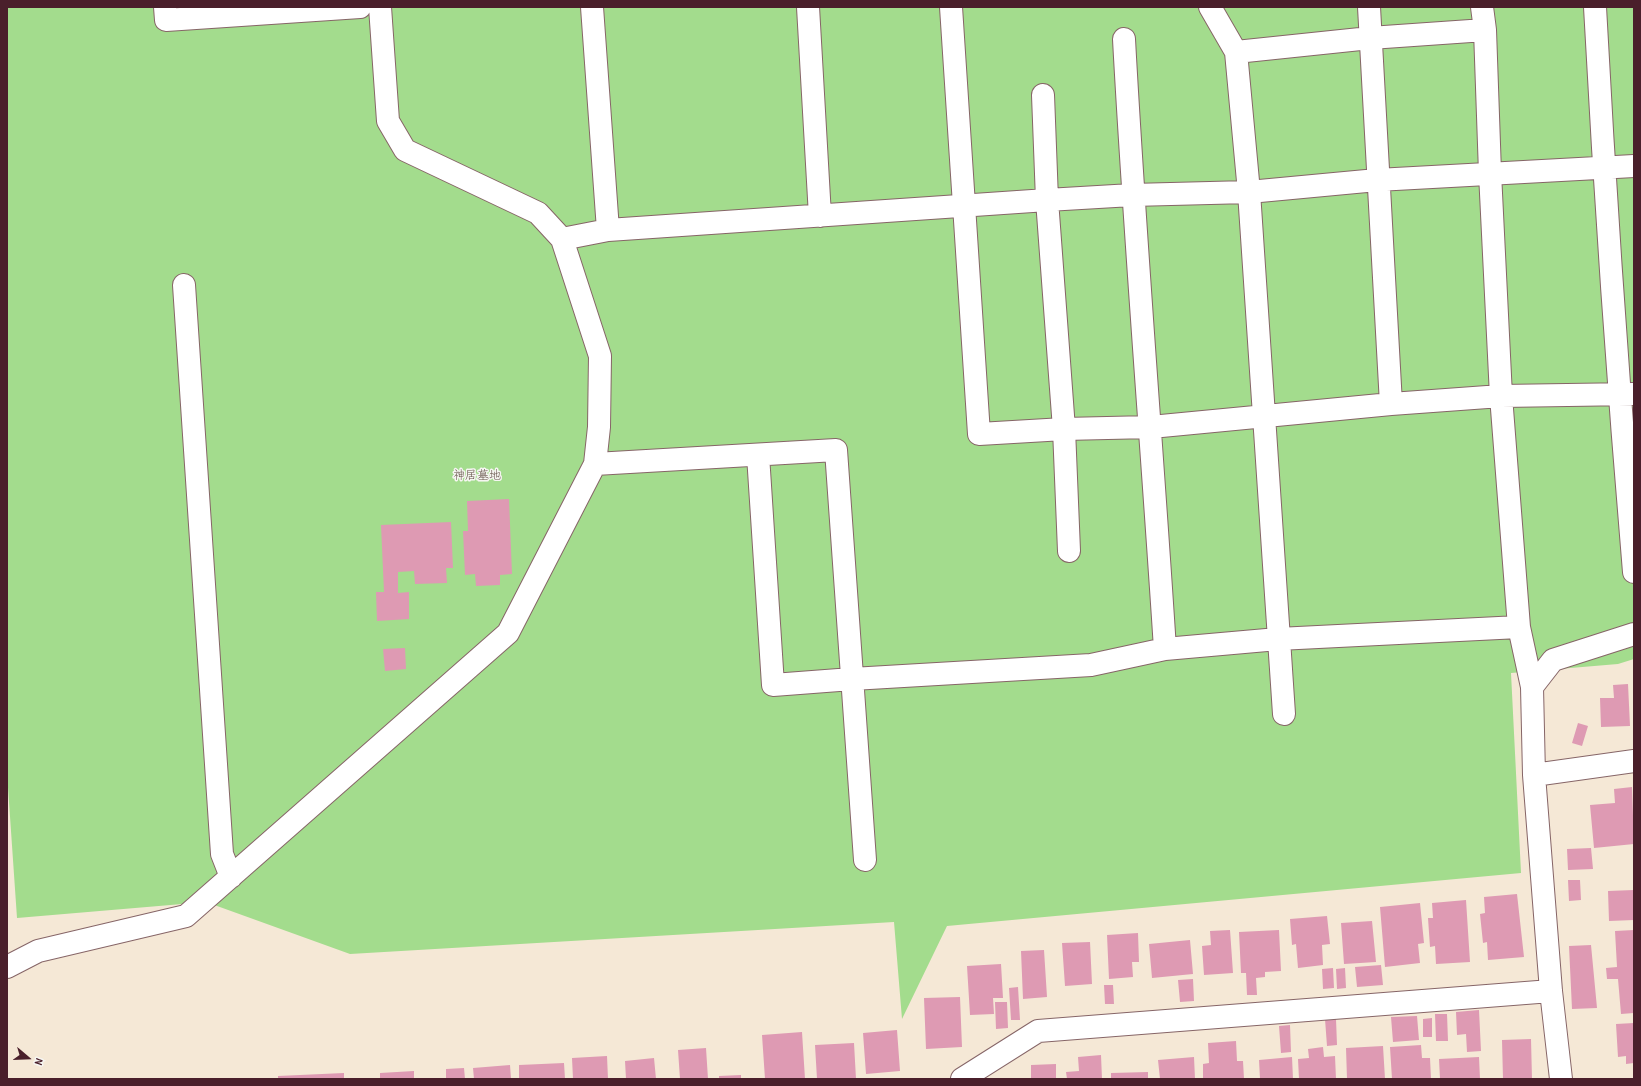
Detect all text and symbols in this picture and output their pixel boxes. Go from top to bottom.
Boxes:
park label: 神居墓地 [453,469,501,483]
north arrow [8,1038,48,1078]
text: N [32,1057,47,1067]

